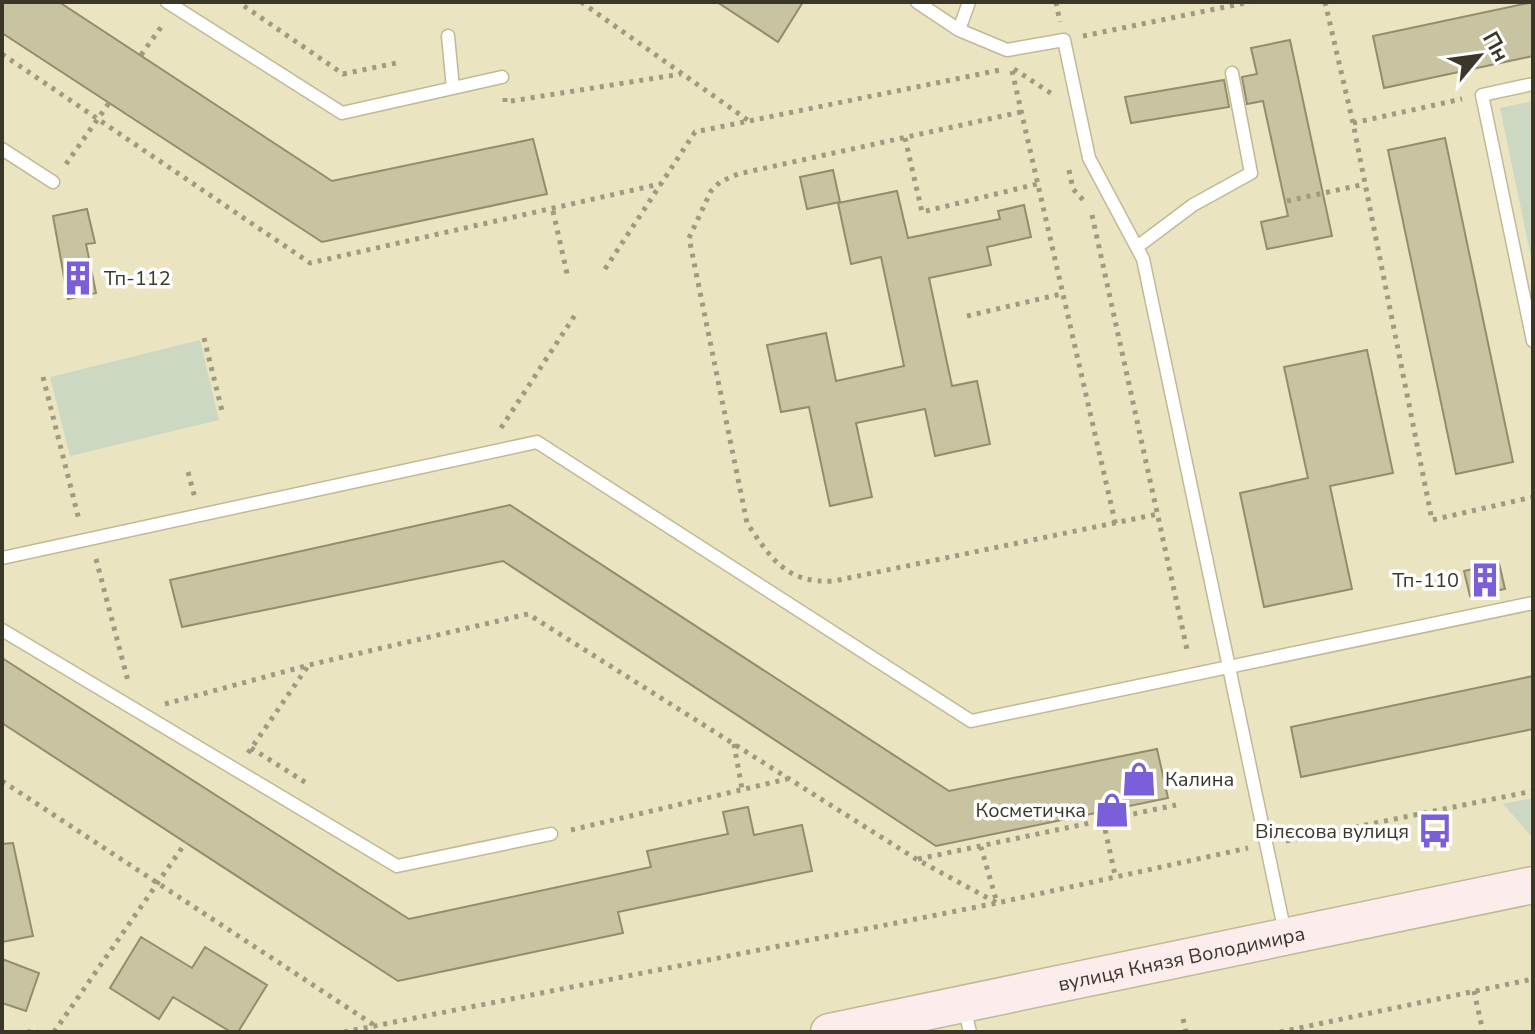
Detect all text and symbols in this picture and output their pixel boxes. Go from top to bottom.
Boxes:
north arrow [1439,16,1519,96]
text: Пн [1475,26,1516,67]
building icon: Тп-112 [59,259,97,297]
place label: Тп-112 [104,265,171,292]
building icon: Тп-110 [1466,561,1504,599]
place label: Тп-110 [1392,567,1459,594]
shop icon: Калина [1120,760,1158,798]
place label: Калина [1165,766,1234,793]
shop icon: Косметичка [1093,791,1131,829]
place label: Косметичка [976,797,1086,824]
bus stop icon: Вілєсова вулиця [1416,812,1454,850]
place label: Вілєсова вулиця [1255,818,1409,845]
street label: вулиця Князя Володимира [1056,920,1307,998]

